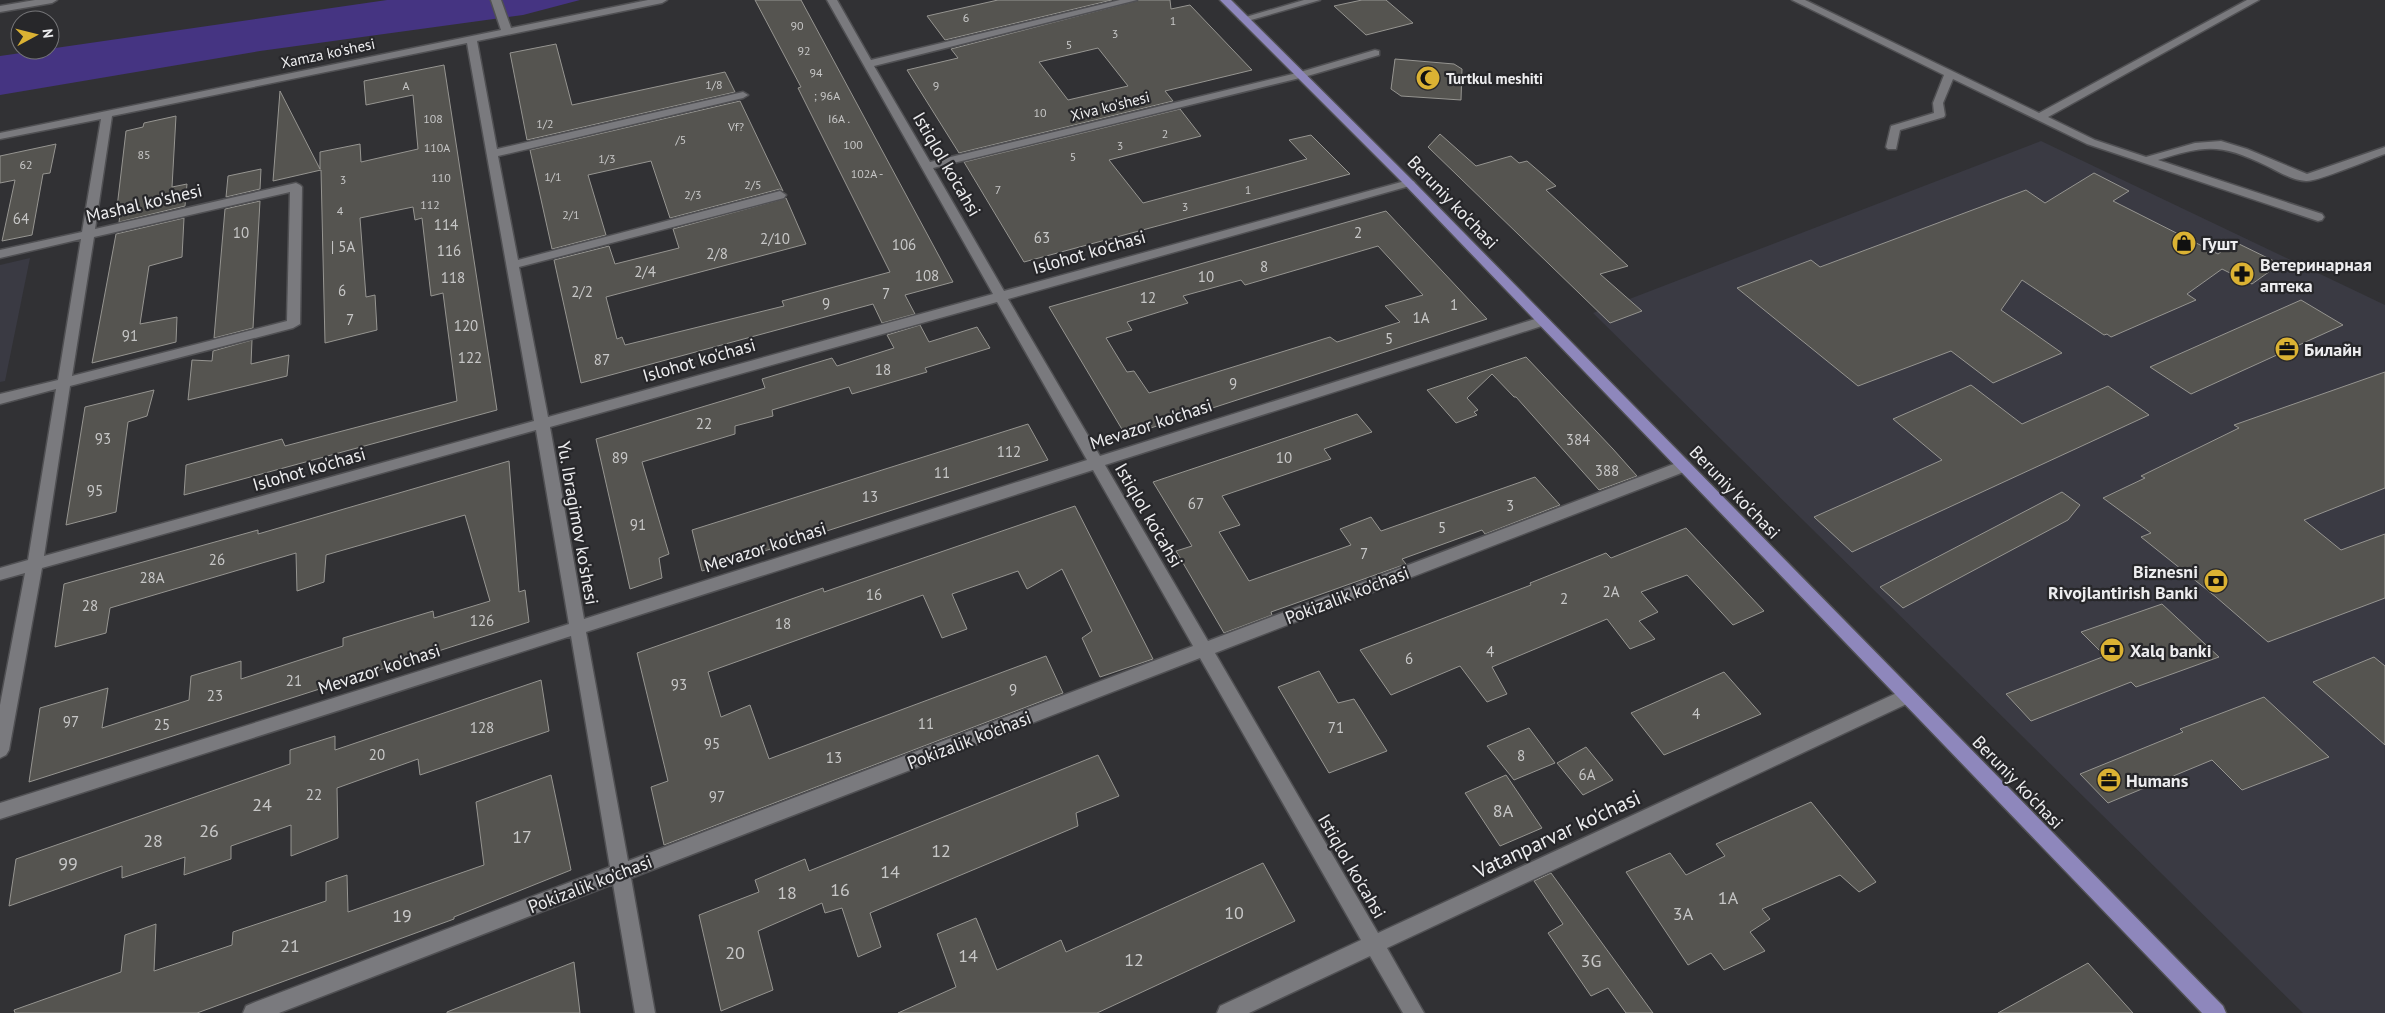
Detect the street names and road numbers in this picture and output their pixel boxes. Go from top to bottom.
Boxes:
street label: Xamza ko'shesi [279,34,377,72]
street label: Xiva ko'shesi [1068,87,1152,125]
street label: Istiqlol ko'cahsi [908,108,986,220]
street label: Beruniy ko'chasi [1403,150,1503,254]
street label: Mashal ko'shesi [84,178,204,228]
street label: Islohot ko'chasi [1030,225,1148,279]
street label: Islohot ko'chasi [640,333,758,387]
street label: Mevazor ko'chasi [1087,393,1215,455]
street label: Yu. Ibragimov ko'shesi [552,439,604,607]
street label: Beruniy ko'chasi [1685,440,1785,544]
street label: Islohot ko'chasi [250,442,368,496]
street label: Istiqlol ko'cahsi [1110,459,1188,571]
street label: Mevazor ko'chasi [701,516,829,578]
street label: Pokizalik ko'chasi [1282,561,1412,629]
street label: Mevazor ko'chasi [315,638,443,700]
street label: Pokizalik ko'chasi [904,706,1034,774]
street label: Beruniy ko'chasi [1968,730,2068,834]
street label: Vatanparvar ko'chasi [1468,784,1645,885]
street label: Istiqlol ko'cahsi [1313,810,1391,922]
street label: Pokizalik ko'chasi [525,850,655,918]

